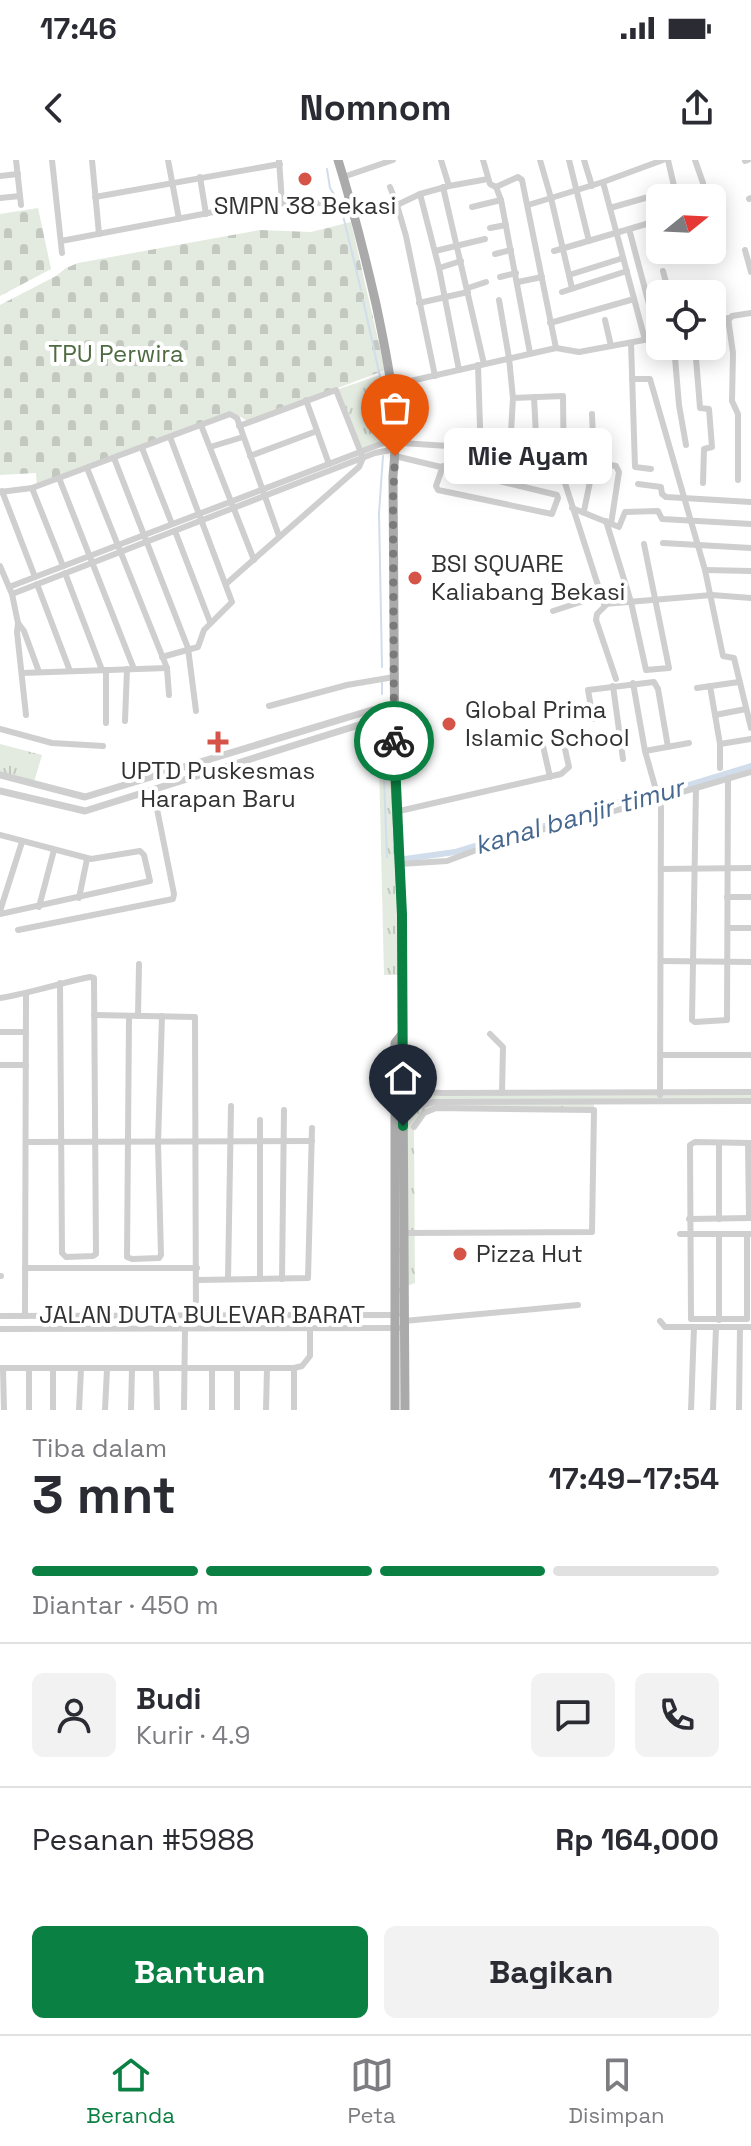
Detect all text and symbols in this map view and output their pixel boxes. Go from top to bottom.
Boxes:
text: 17:46 [40,9,117,48]
text: Nomnom [300,85,451,131]
icon: back [32,86,76,130]
icon: share [675,86,719,130]
marker: SMPN 38 Bekasi [296,170,314,188]
north arrow [646,184,726,264]
map controls [646,184,726,360]
place label: SMPN 38 Bekasi [214,190,396,221]
button: locate [646,280,726,360]
park label: TPU Perwira [48,338,184,369]
pin [361,374,429,456]
icon: bag [373,386,417,430]
callout: Mie Ayam [443,428,611,484]
text: Mie Ayam [468,439,588,473]
place label: BSI SQUARE Kaliabang Bekasi [431,548,626,607]
marker: BSI SQUARE Kaliabang Bekasi [406,569,424,587]
place label: Global Prima Islamic School [465,694,630,753]
courier [354,701,434,781]
marker: Global Prima Islamic School [440,715,458,733]
icon: bike [372,719,416,763]
marker: UPTD Puskesmas Harapan Baru [207,731,229,753]
place label: UPTD Puskesmas Harapan Baru [121,755,315,814]
water label: kanal banjir timur [471,769,690,862]
pin [369,1044,437,1126]
icon: home [381,1056,425,1100]
place label: Pizza Hut [476,1238,583,1269]
marker: Pizza Hut [451,1245,469,1263]
street label: JALAN DUTA BULEVAR BARAT [39,1299,365,1330]
text: Tiba dalam [32,1431,167,1465]
text: 17:49–17:54 [549,1459,719,1498]
text: 3 mnt [32,1462,176,1528]
text: Diantar · 450 m [32,1588,219,1622]
button: person [32,1673,116,1757]
button: chat [531,1673,615,1757]
button: phone [635,1673,719,1757]
text: Budi [136,1679,202,1718]
text: Kurir · 4.9 [136,1718,250,1752]
text: Pesanan #5988 [32,1820,255,1859]
text: Rp 164,000 [555,1820,719,1859]
button: Bantuan [32,1926,368,2018]
button: Bagikan [384,1926,719,2018]
tab: Beranda [86,2053,175,2129]
tab: Peta [348,2053,396,2129]
tab: Disimpan [568,2053,665,2129]

